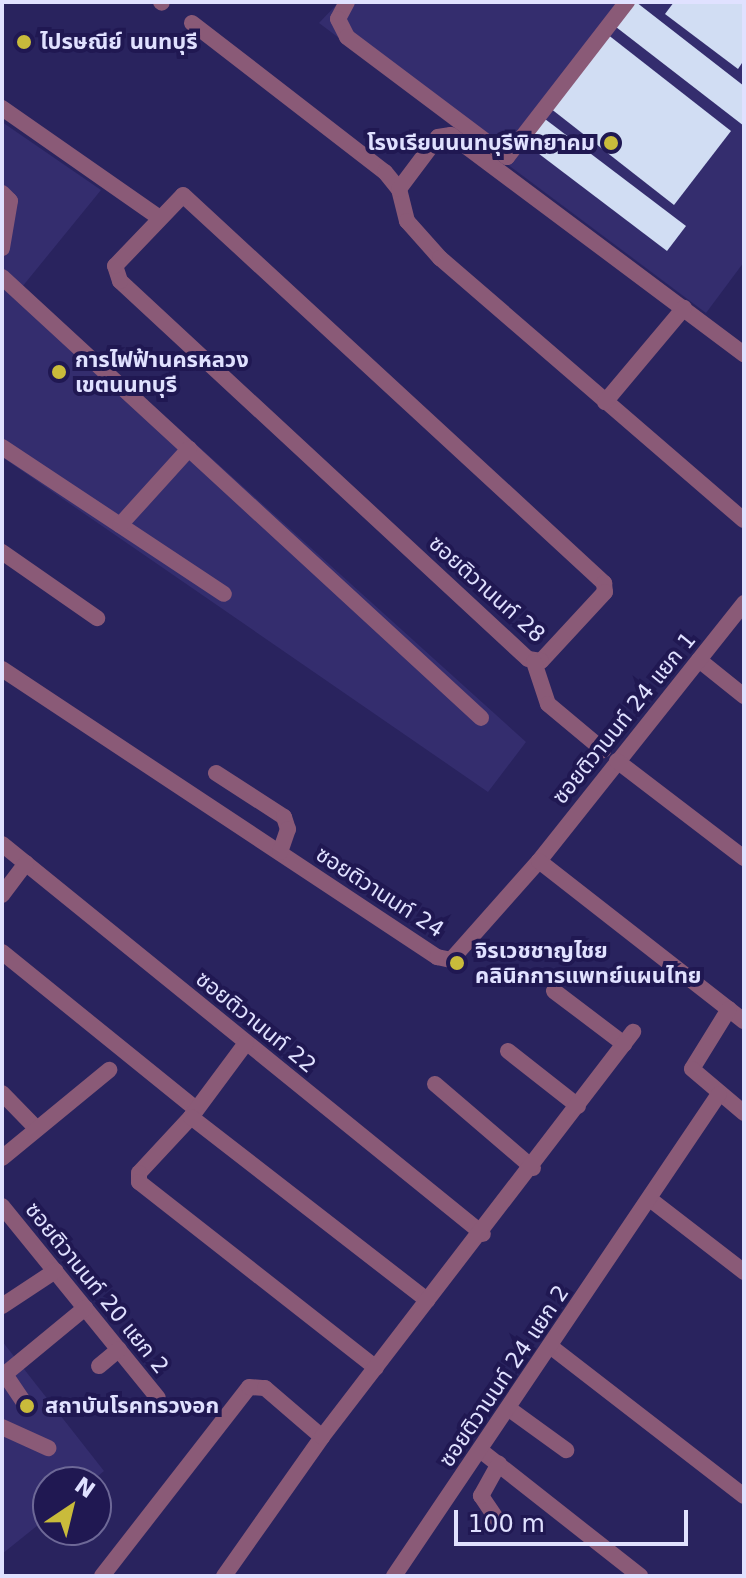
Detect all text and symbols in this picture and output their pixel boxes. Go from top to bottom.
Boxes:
place label: ไปรษณีย์ นนทบุรี [40,29,198,55]
marker: ไปรษณีย์ นนทบุรี [15,33,33,51]
place label: โรงเรียนนนทบุรีพิทยาคม [367,130,595,156]
marker: โรงเรียนนนทบุรีพิทยาคม [602,134,620,152]
place label: การไฟฟ้านครหลวง เขตนนทบุรี [75,346,249,398]
marker: การไฟฟ้านครหลวง เขตนนทบุรี [50,363,68,381]
street label: ซอยติวานนท์ 28 [424,530,550,648]
street label: ซอยติวานนท์ 24 แยก 1 [547,627,701,809]
street label: ซอยติวานนท์ 24 [311,841,449,943]
place label: จิรเวชชาญไชย คลินิกการแพทย์แผนไทย [475,937,702,988]
marker: จิรเวชชาญไชย คลินิกการแพทย์แผนไทย [446,952,468,974]
street label: ซอยติวานนท์ 22 [191,965,321,1079]
street label: ซอยติวานนท์ 20 แยก 2 [20,1197,174,1379]
street label: ซอยติวานนท์ 24 แยก 2 [433,1280,575,1472]
place label: สถาบันโรคทรวงอก [45,1393,219,1419]
marker: สถาบันโรคทรวงอก [16,1395,38,1417]
north arrow [32,1466,112,1546]
text: N [70,1472,100,1503]
scale bar [458,1494,692,1544]
text: 100 m [468,1510,545,1538]

